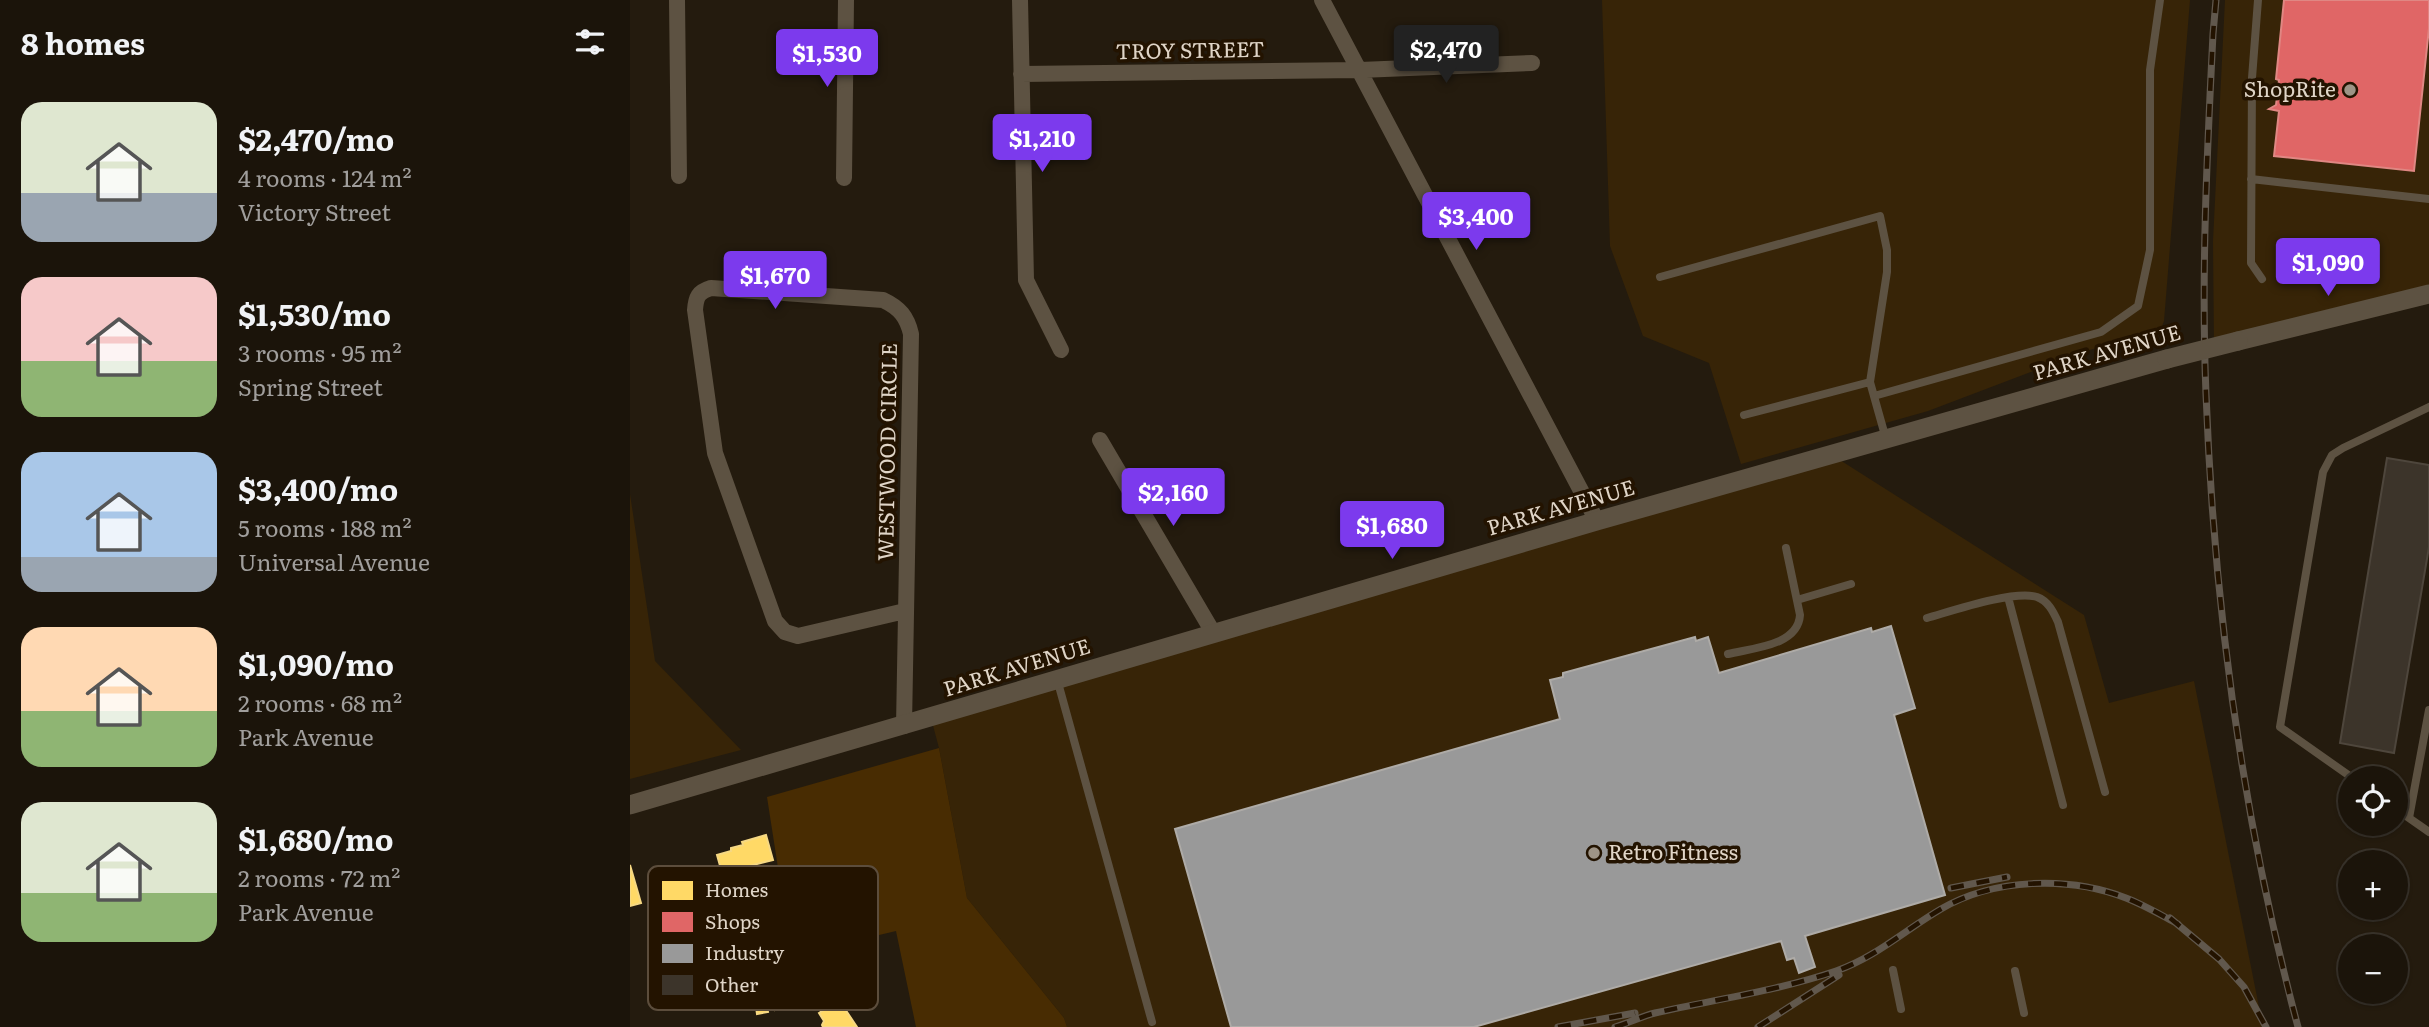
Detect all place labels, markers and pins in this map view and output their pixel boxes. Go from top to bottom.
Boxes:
pin: $2,470 [1389,25,1503,85]
pin: $1,530 [770,29,884,89]
place label: ShopRite [2244,72,2336,103]
marker: ShopRite [2342,82,2358,98]
pin: $1,210 [985,114,1099,174]
pin: $3,400 [1419,192,1533,252]
pin: $1,090 [2271,238,2385,298]
pin: $1,670 [718,252,832,311]
pin: $2,160 [1116,468,1230,528]
pin: $1,680 [1335,502,1449,561]
place label: Retro Fitness [1608,835,1738,866]
marker: Retro Fitness [1586,845,1602,861]

